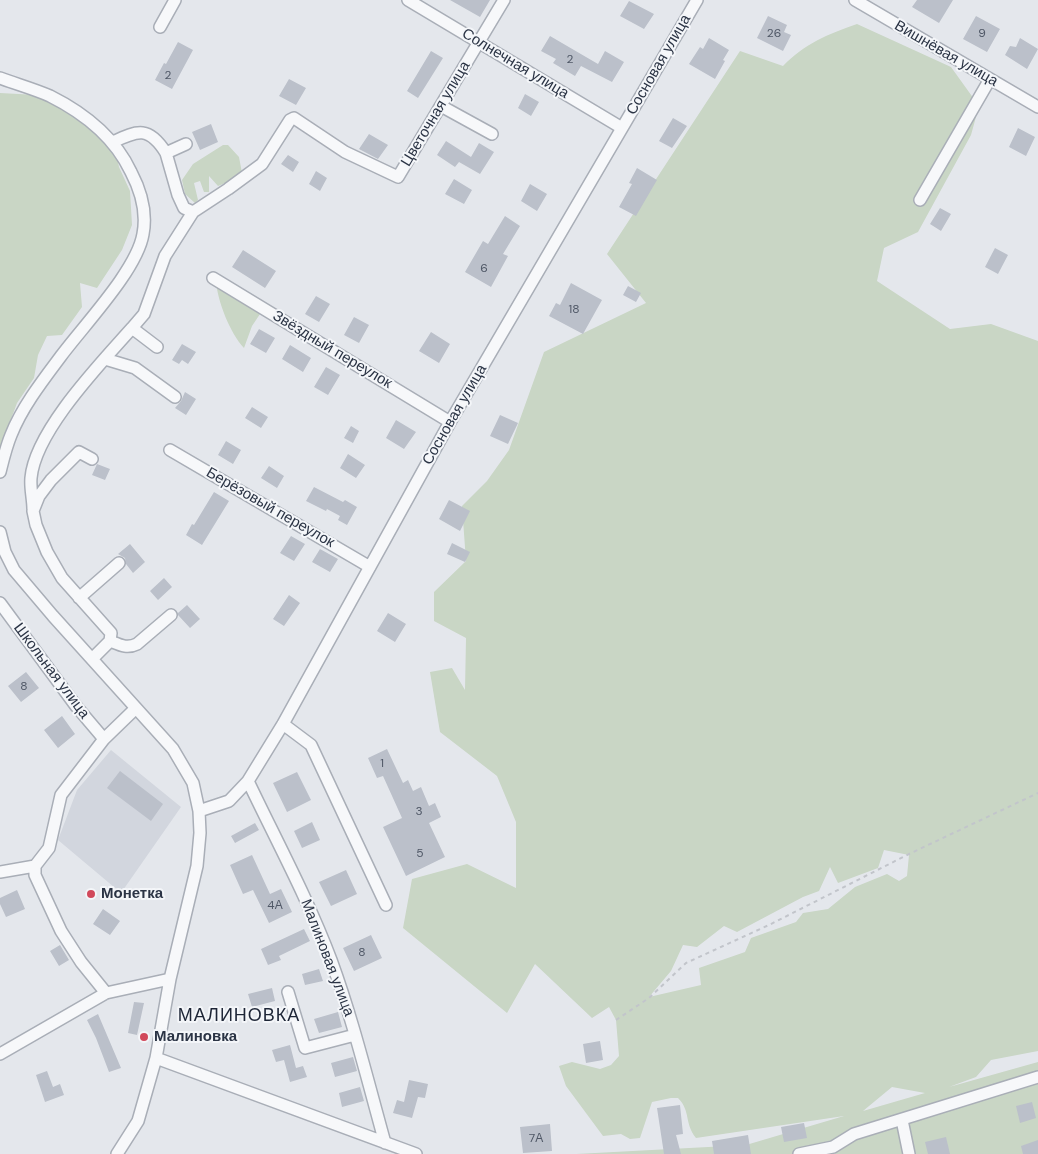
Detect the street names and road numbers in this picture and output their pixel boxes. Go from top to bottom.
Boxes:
street label: Сосновая улица [623,12,695,118]
street label: Вишнёвая улица [891,17,1001,91]
street label: Солнечная улица [458,25,572,103]
street label: Цветочная улица [398,58,474,170]
street label: Звёздный переулок [269,307,395,393]
street label: Сосновая улица [419,362,491,468]
street label: Берёзовый переулок [203,464,337,552]
street label: Школьная улица [9,620,93,722]
street label: Малиновая улица [296,897,358,1019]

